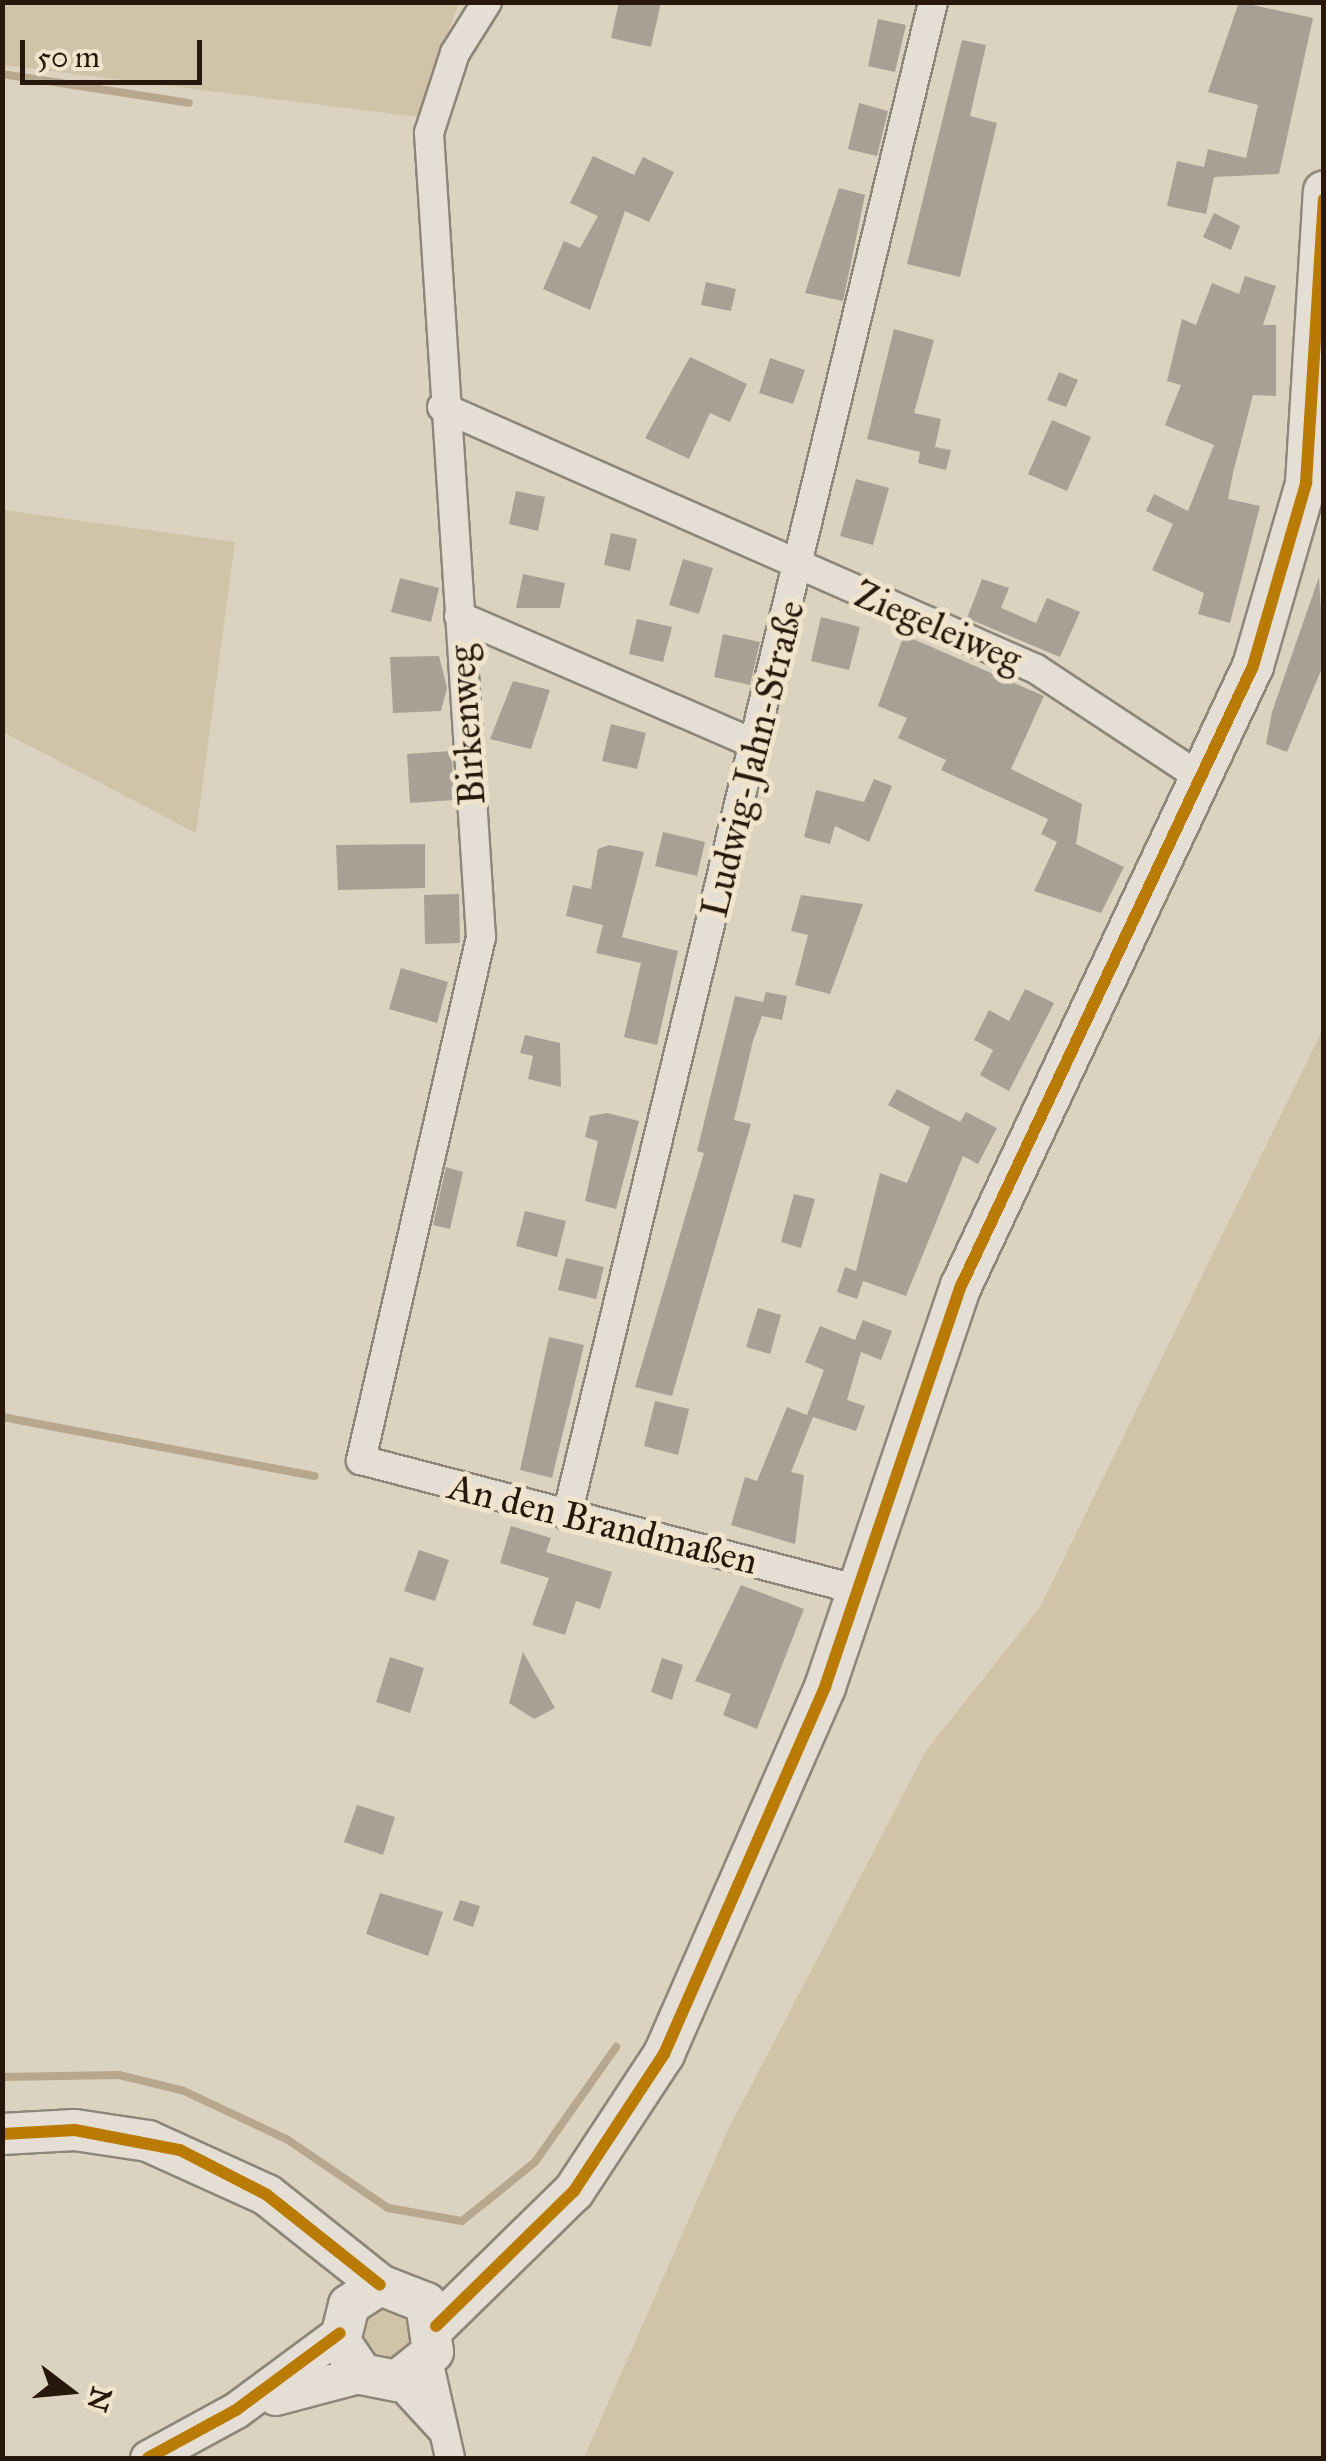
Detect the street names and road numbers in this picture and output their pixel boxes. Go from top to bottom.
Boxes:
street label: Ziegeleiweg [847,571,1029,683]
street label: Ludwig-Jahn-Straße [692,596,814,922]
street label: Birkenweg [439,643,495,807]
street label: An den Brandmaßen [444,1464,762,1584]

